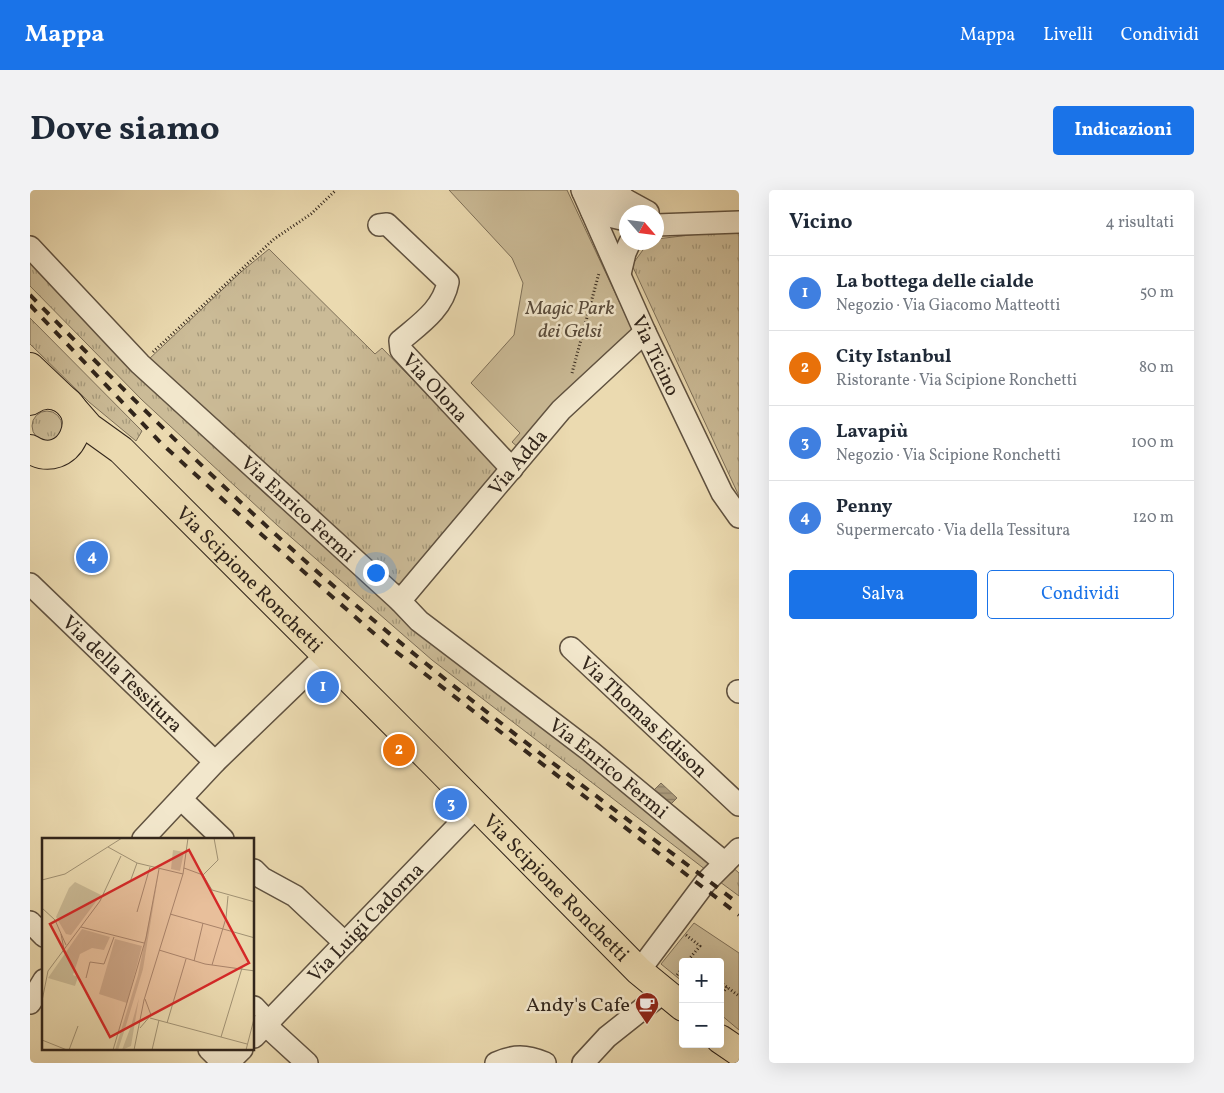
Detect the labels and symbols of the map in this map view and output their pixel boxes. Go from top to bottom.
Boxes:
north arrow [619,205,664,250]
park label: Magic Park dei Gelsi [525,295,614,346]
street label: Via Ticino [623,311,686,401]
street label: Via Olona [395,348,474,430]
street label: Via Adda [483,424,555,502]
street label: Via Enrico Fermi [234,450,361,570]
street label: Via Scipione Ronchetti [169,500,328,660]
pin: 4 [76,538,108,576]
your location [363,560,389,586]
street label: Via della Tessitura [55,610,188,740]
street label: Via Thomas Edison [572,651,713,785]
pin: 1 [307,668,339,706]
street label: Via Enrico Fermi [542,712,673,826]
pin: 2 [383,731,415,769]
pin: 3 [435,785,467,823]
street label: Via Scipione Ronchetti [476,809,635,969]
inset map [42,838,255,1050]
street label: Via Luigi Cadorna [302,857,431,989]
cafe icon: Andy's Cafe [634,991,660,1025]
place label: Andy's Cafe [526,992,630,1020]

